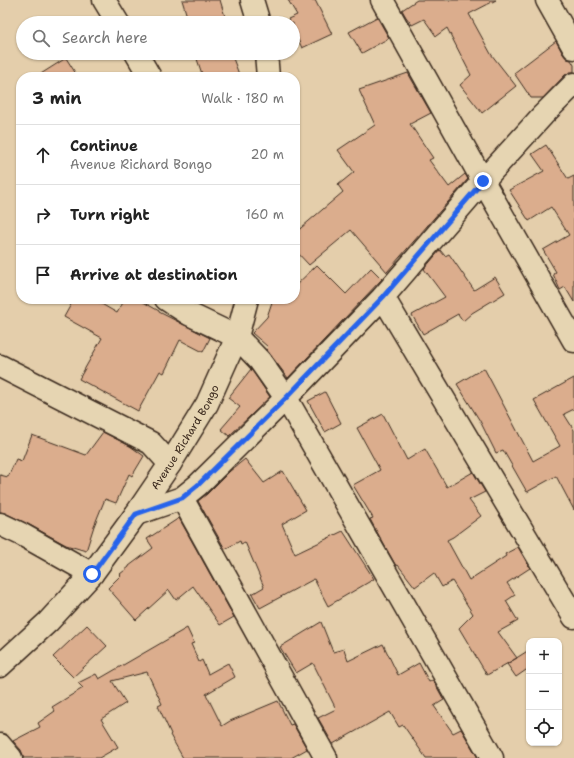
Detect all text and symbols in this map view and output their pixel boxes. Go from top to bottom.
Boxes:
search box [16,16,300,60]
icon: search [30,27,52,49]
text: Search here [62,28,148,48]
text: 3 min [32,87,82,109]
text: Walk · 180 m [201,90,284,107]
text: Continue [70,136,138,156]
icon: ahead [32,144,54,166]
text: 20 m [251,146,284,163]
text: Avenue Richard Bongo [70,156,212,173]
route end [474,172,492,190]
icon: right [32,204,54,226]
text: Turn right [70,205,150,225]
text: 160 m [246,206,284,223]
icon: arrive [32,264,54,286]
text: Arrive at destination [70,265,238,285]
street label: Avenue Richard Bongo [147,382,222,492]
route start [83,565,101,583]
map controls [526,638,562,746]
button: + [526,638,562,674]
button: − [526,674,562,710]
button: locate [526,710,562,746]

